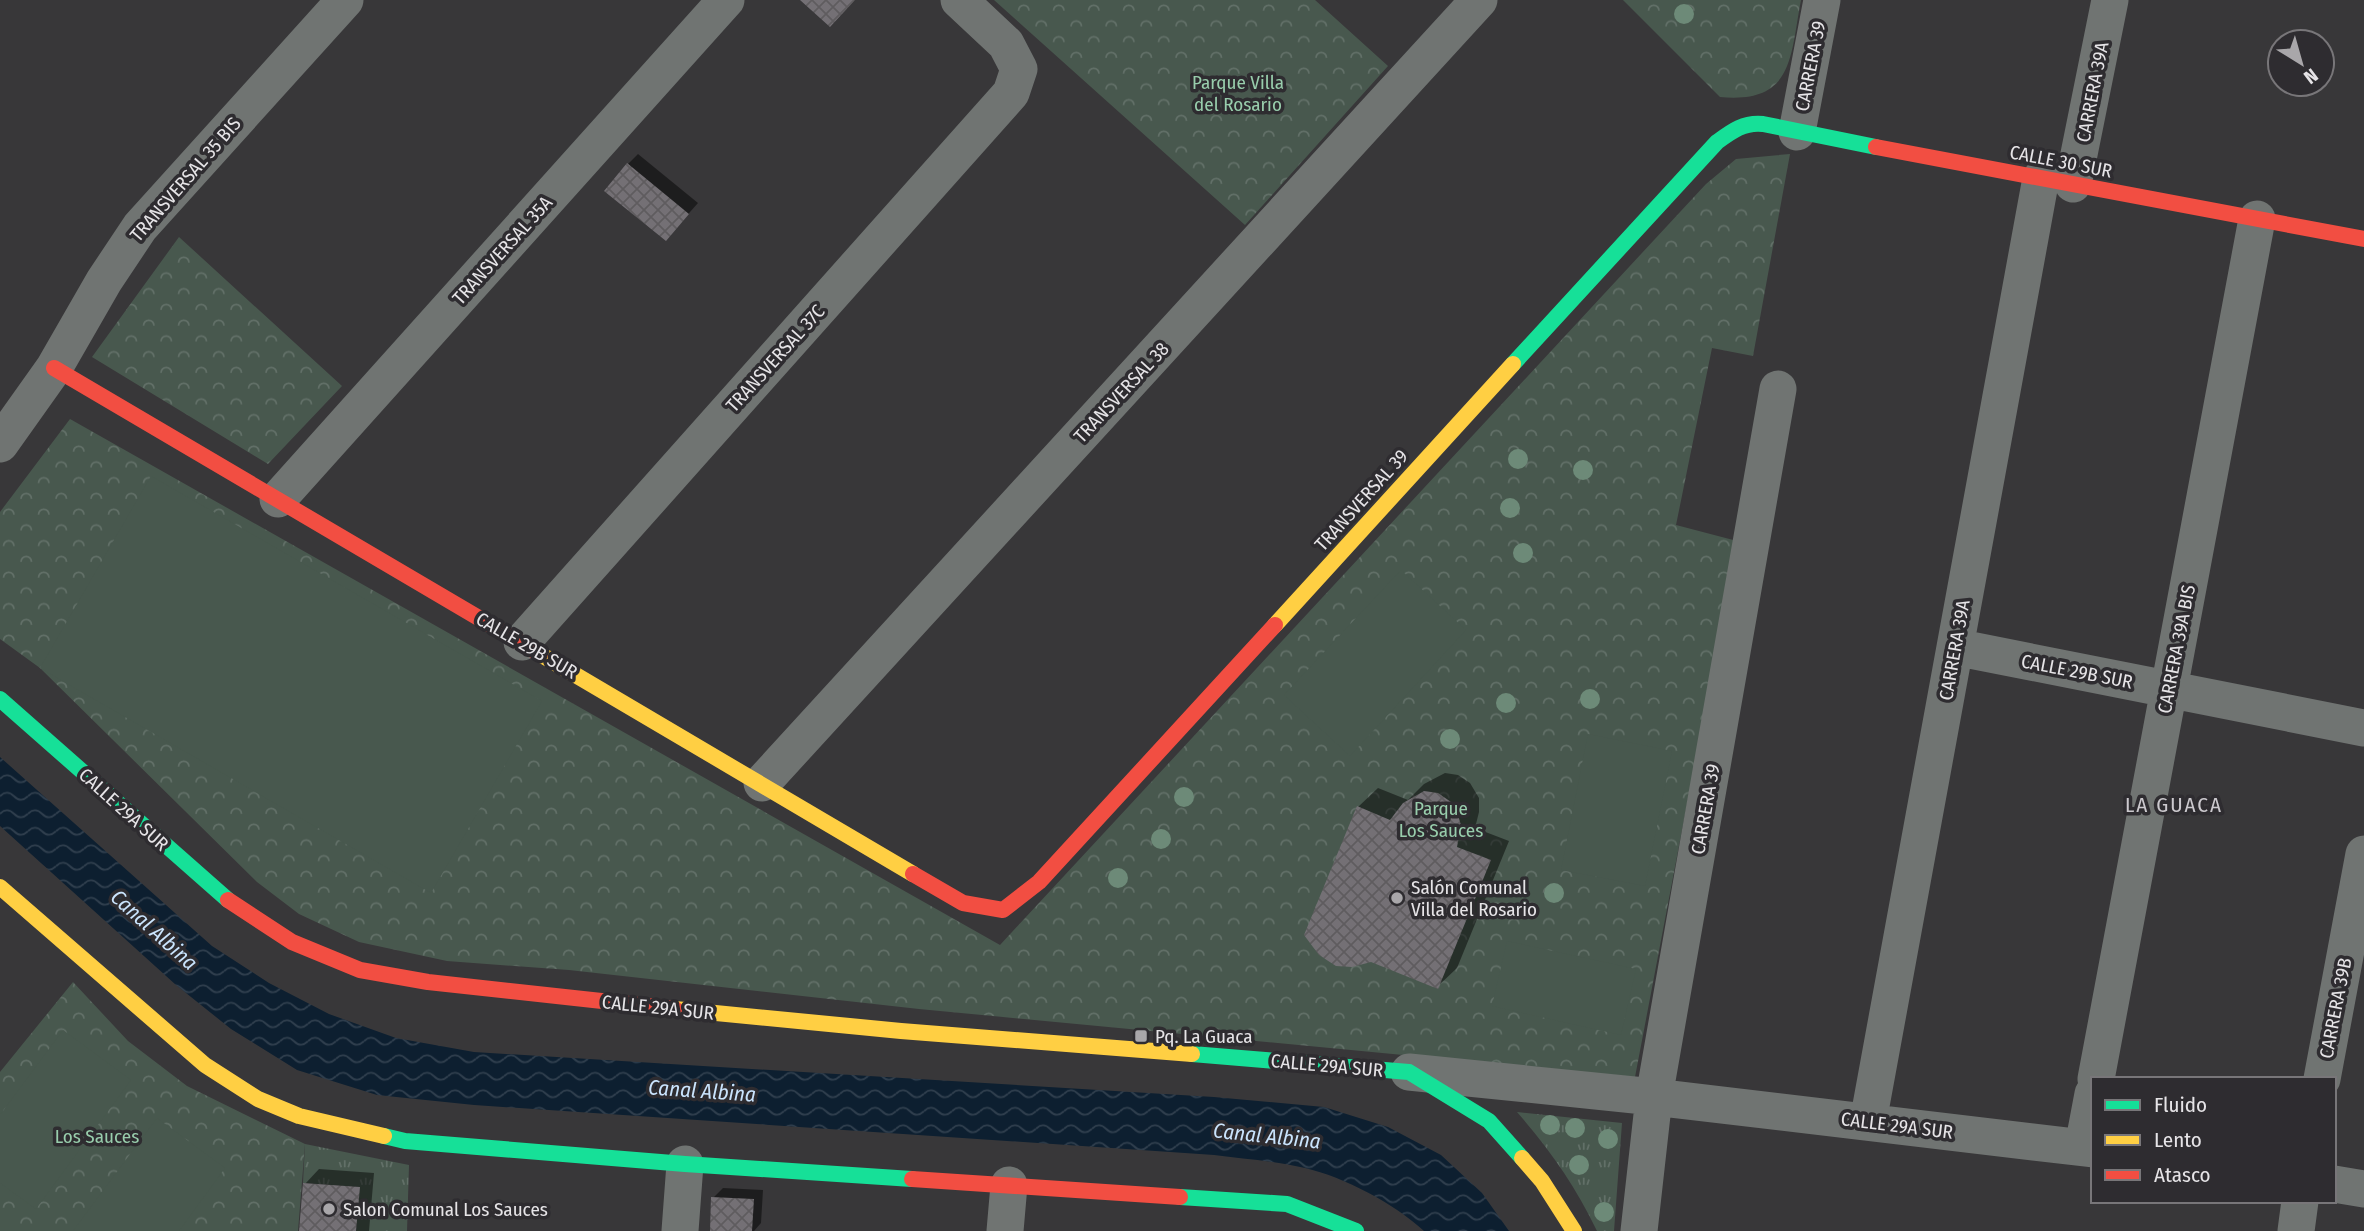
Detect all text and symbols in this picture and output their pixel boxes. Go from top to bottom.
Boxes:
street label: CARRERA 39 [1790,19,1831,113]
north arrow [2266,28,2336,98]
street label: CARRERA 39A [2072,40,2113,144]
text: N [2299,64,2322,89]
park label: Parque Villa del Rosario [1192,71,1284,116]
street label: TRANSVERSAL 35 BIS [125,112,246,246]
street label: CALLE 30 SUR [2008,140,2114,183]
street label: TRANSVERSAL 35A [448,191,557,309]
street label: TRANSVERSAL 37C [721,300,830,417]
street label: TRANSVERSAL 38 [1069,337,1174,447]
street label: TRANSVERSAL 39 [1310,445,1413,556]
street label: CARRERA 39A BIS [2153,583,2200,715]
street label: CARRERA 39A [1934,598,1975,702]
street label: CALLE 29B SUR [472,607,581,684]
street label: CALLE 29B SUR [2019,649,2135,694]
street label: CARRERA 39 [1686,762,1725,856]
street label: CALLE 29A SUR [74,763,173,856]
district label: LA GUACA [2125,792,2223,818]
park label: Parque Los Sauces [1399,797,1483,842]
place label: Salón Comunal Villa del Rosario [1411,876,1537,921]
water label: Canal Albina [105,884,203,976]
marker: Salón Comunal Villa del Rosario [1389,890,1405,906]
street label: CARRERA 39B [2314,956,2357,1060]
street label: CALLE 29A SUR [601,990,715,1025]
place label: Pq. La Guaca [1155,1025,1253,1048]
marker: Pq. La Guaca [1133,1028,1149,1044]
street label: CALLE 29A SUR [1270,1049,1384,1082]
water label: Canal Albina [647,1074,757,1108]
legend [2091,1077,2336,1203]
text: Fluido [2154,1092,2207,1118]
street label: CALLE 29A SUR [1840,1107,1954,1144]
water label: Canal Albina [1212,1117,1322,1155]
park label: Los Sauces [55,1125,139,1148]
text: Lento [2154,1127,2202,1153]
text: Atasco [2154,1162,2211,1188]
place label: Salon Comunal Los Sauces [343,1198,548,1221]
marker: Salon Comunal Los Sauces [321,1201,337,1217]

